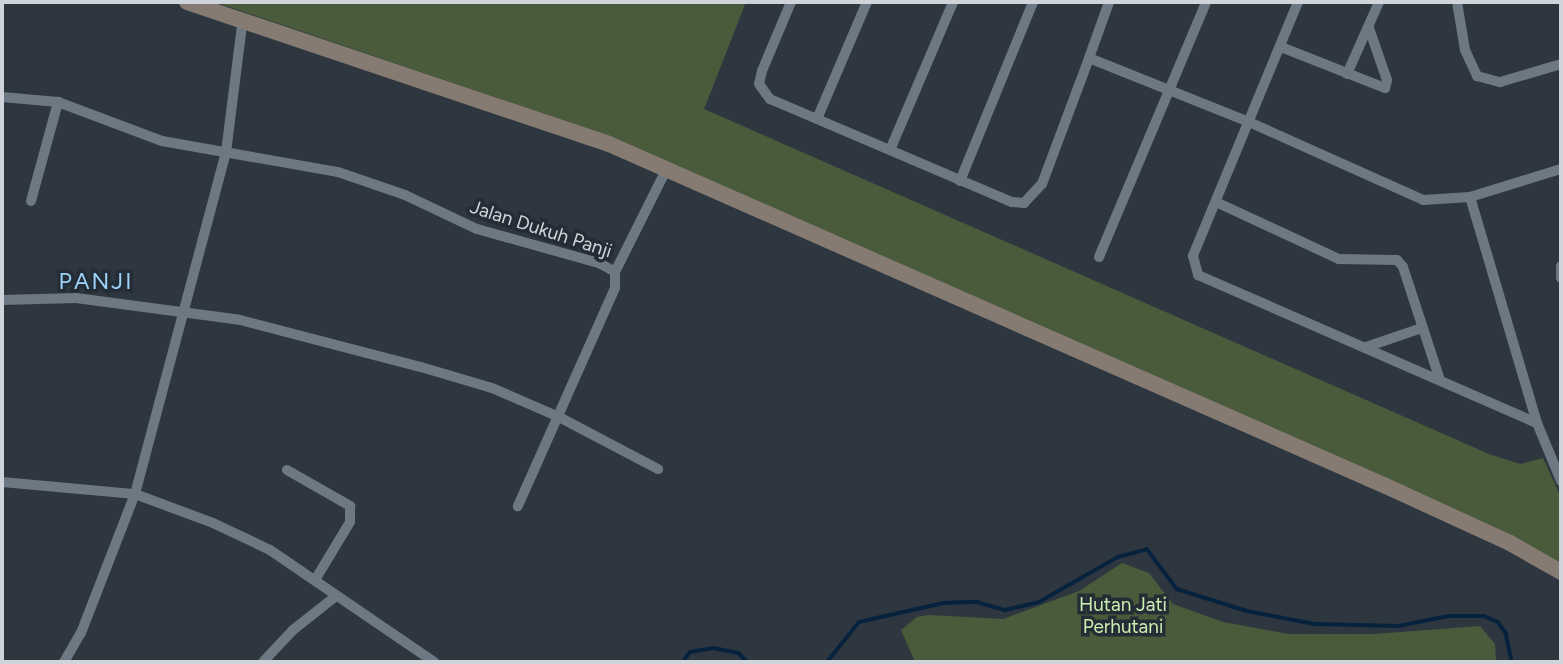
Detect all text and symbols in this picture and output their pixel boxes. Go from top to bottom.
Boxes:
street label: Jalan Dukuh Panji [467,195,615,263]
district label: PANJI [59,267,133,295]
park label: Hutan Jati Perhutani [1079,594,1167,638]

